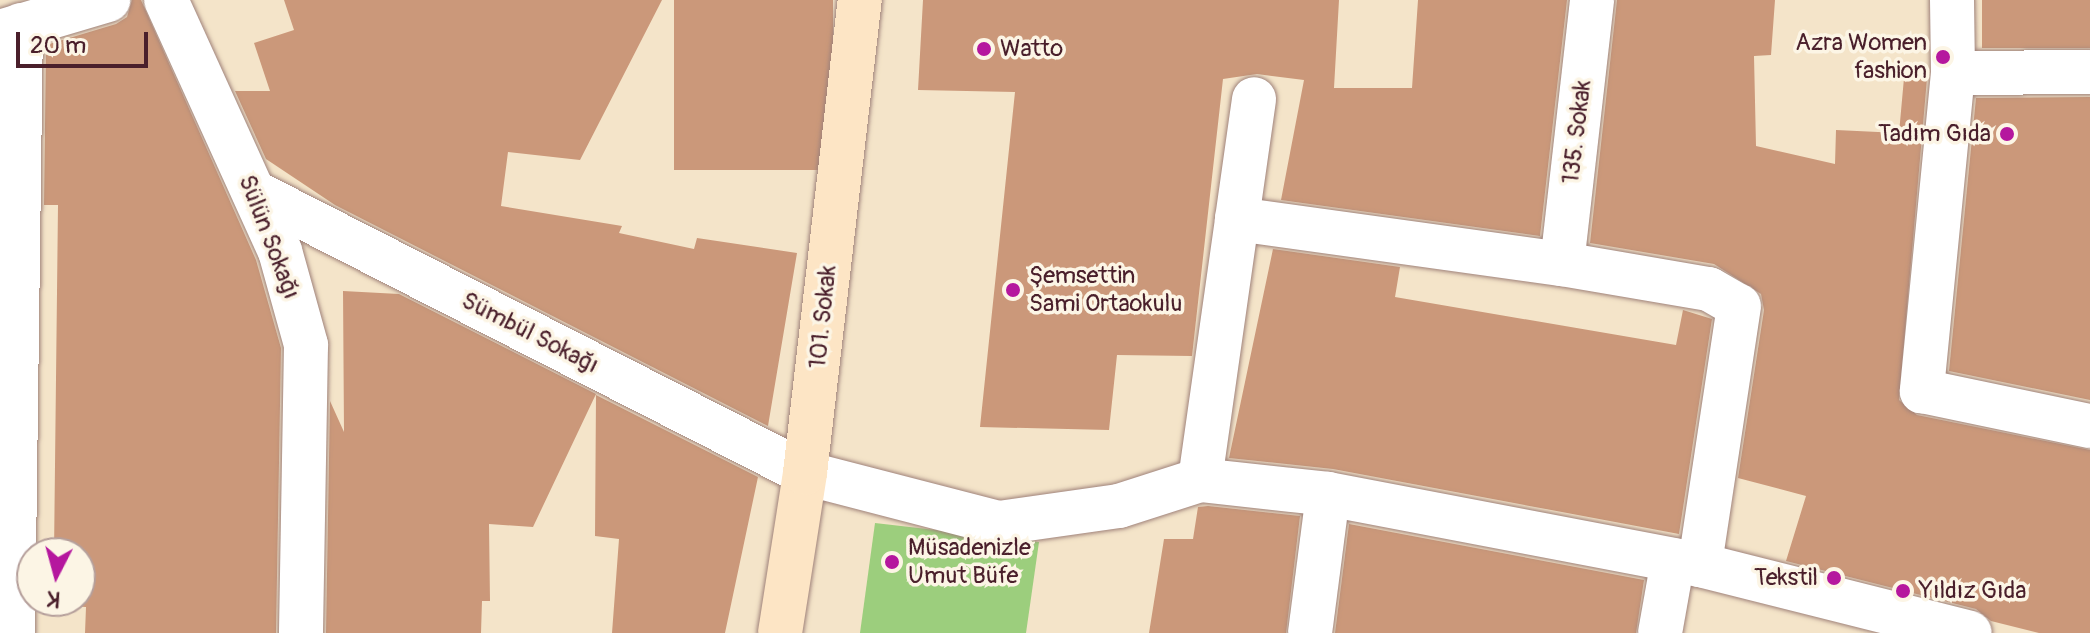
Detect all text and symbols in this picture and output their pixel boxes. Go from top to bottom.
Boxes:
scale bar [20,16,152,66]
place label: Azra Women fashion [1795,29,1927,85]
text: 20 m [30,31,86,60]
place label: Watto [1000,35,1063,63]
marker: Watto [975,40,993,58]
marker: Azra Women fashion [1934,48,1952,66]
street label: 135. Sokak [1556,78,1598,186]
place label: Tadım Gıda [1878,120,1991,148]
marker: Tadım Gıda [1998,125,2016,143]
street label: Sülün Sokağı [232,171,306,303]
place label: Şemsettin Sami Ortaokulu [1029,262,1182,318]
street label: 101. Sokak [803,264,843,370]
marker: Şemsettin Sami Ortaokulu [1004,281,1022,299]
street label: Sümbül Sokağı [457,286,603,380]
place label: Müsadenizle Umut Büfe [908,534,1031,590]
north arrow [16,537,96,617]
marker: Müsadenizle Umut Büfe [883,553,901,571]
place label: Tekstil [1754,564,1818,592]
marker: Tekstil [1825,569,1843,587]
place label: Yıldız Gıda [1919,577,2026,605]
marker: Yıldız Gıda [1894,582,1912,600]
text: K [46,584,62,613]

